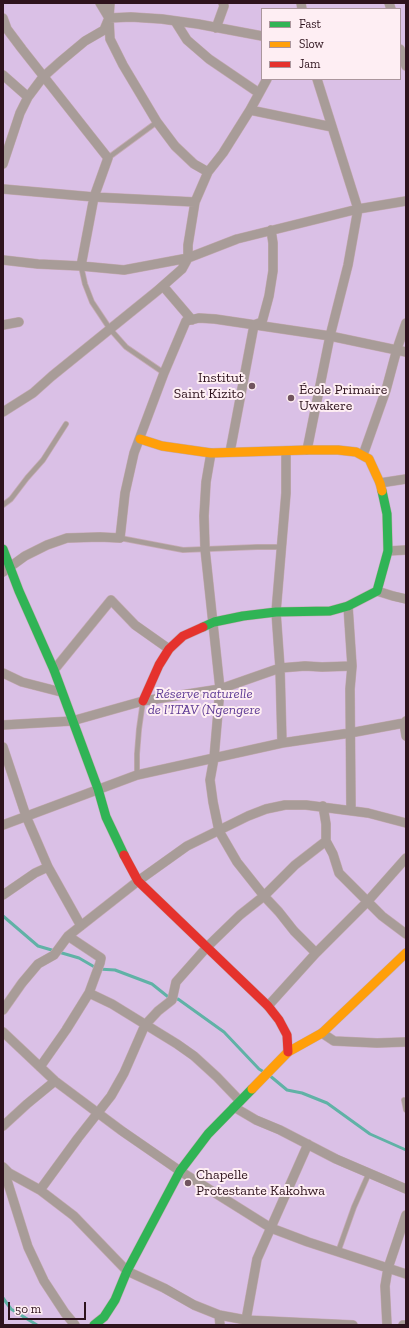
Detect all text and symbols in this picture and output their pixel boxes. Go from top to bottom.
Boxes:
legend [261,8,401,80]
text: Fast [299,17,321,31]
text: Slow [299,37,324,51]
text: Jam [299,57,320,71]
place label: Institut Saint Kizito [174,370,244,402]
marker: Institut Saint Kizito [247,381,257,391]
place label: École Primaire Uwakere [299,382,387,414]
marker: École Primaire Uwakere [286,393,296,403]
park label: Réserve naturelle de l'ITAV (Ngengere [148,686,260,718]
place label: Chapelle Protestante Kakohwa [196,1167,325,1200]
marker: Chapelle Protestante Kakohwa [183,1178,193,1188]
scale bar [10,1294,88,1320]
text: 50 m [15,1302,41,1316]

